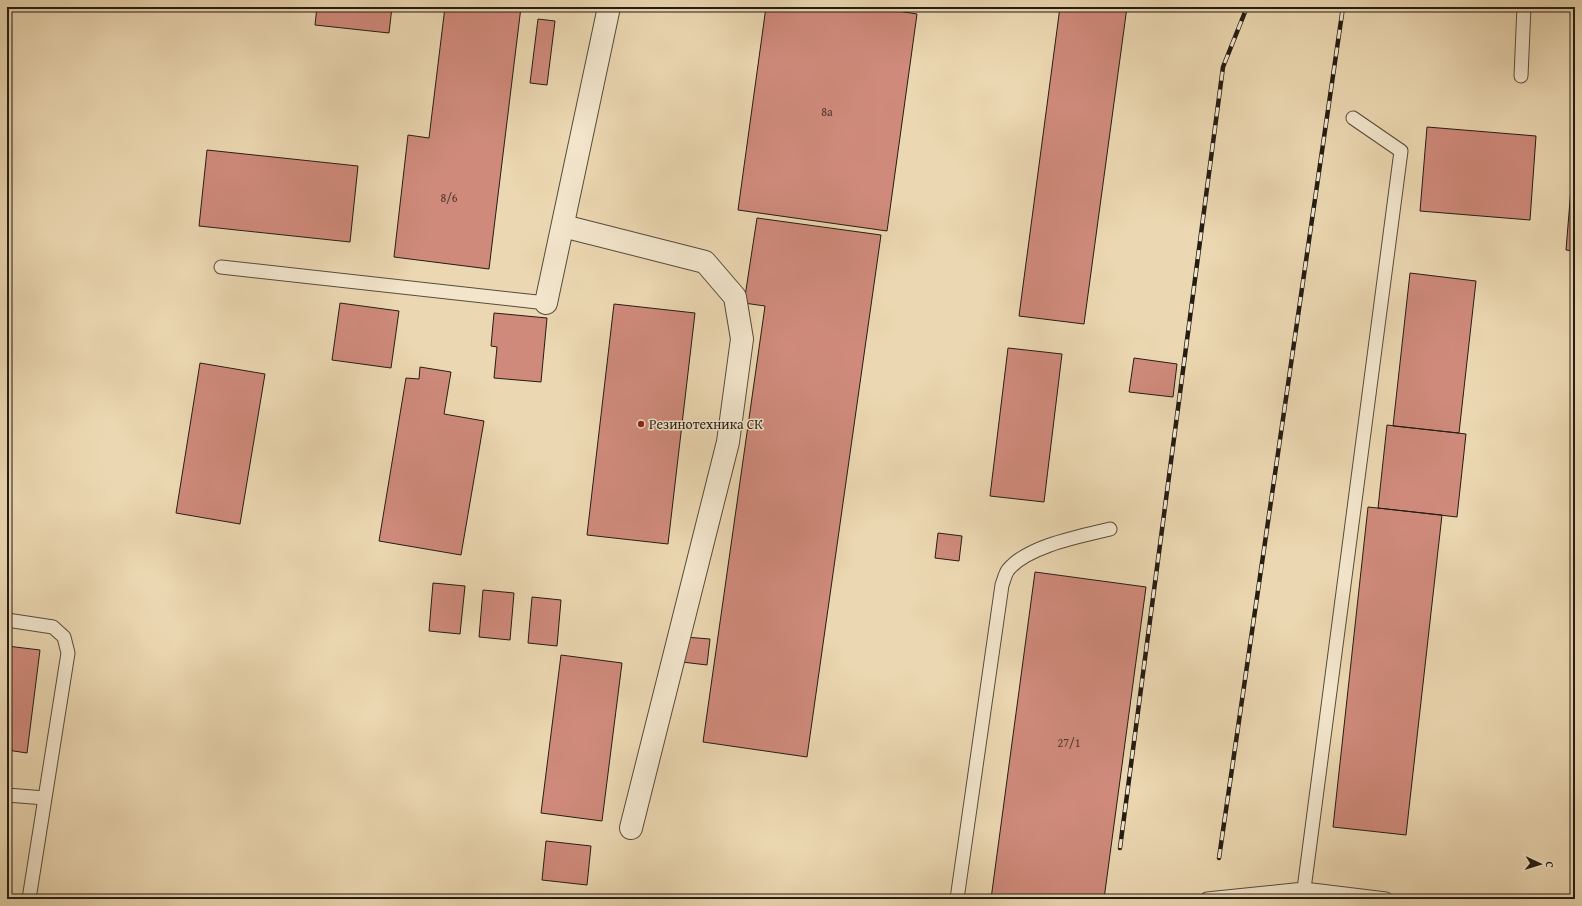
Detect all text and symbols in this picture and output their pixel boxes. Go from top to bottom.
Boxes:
house number: 8а [821,103,833,120]
house number: 8/6 [440,189,458,206]
place label: Резинотехника СК [649,414,763,434]
marker: Резинотехника СК [636,419,646,429]
house number: 27/1 [1058,734,1081,751]
north arrow [1520,844,1560,884]
text: С [1542,861,1558,868]

